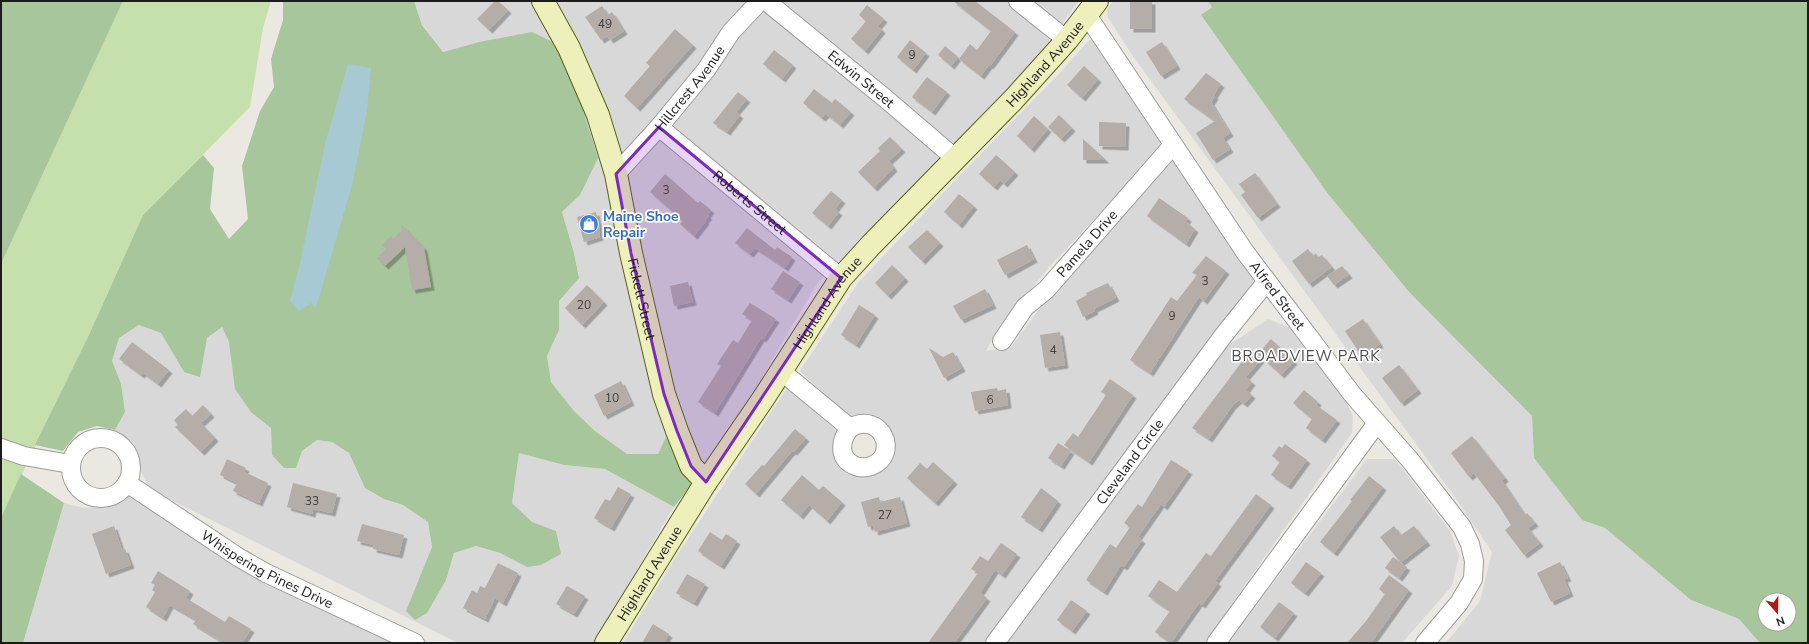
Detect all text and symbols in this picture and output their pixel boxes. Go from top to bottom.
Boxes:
house number: 49 [598,16,612,32]
street label: Highland Avenue [1002,17,1088,111]
street label: Hillcrest Avenue [650,42,729,135]
street label: Edwin Street [824,46,899,112]
house number: 9 [908,47,916,63]
street label: Roberts Street [709,166,791,239]
house number: 3 [662,182,670,198]
street label: Pamela Drive [1052,206,1122,281]
place label: Maine Shoe Repair [603,207,679,242]
shop icon: Maine Shoe Repair [578,213,600,235]
street label: Highland Avenue [788,252,866,353]
street label: Fickett Street [623,256,661,342]
street label: Alfred Street [1246,257,1310,334]
house number: 3 [1201,273,1209,289]
house number: 20 [577,297,591,313]
house number: 9 [1168,308,1176,324]
house number: 4 [1049,342,1057,358]
district label: BROADVIEW PARK [1231,346,1381,366]
house number: 10 [605,390,619,406]
house number: 6 [986,392,994,408]
street label: Cleveland Circle [1092,415,1168,508]
house number: 33 [305,493,319,509]
house number: 27 [878,507,892,523]
street label: Highland Avenue [612,522,686,625]
street label: Whispering Pines Drive [197,526,336,613]
north arrow [1757,592,1797,632]
text: N [1774,612,1787,629]

